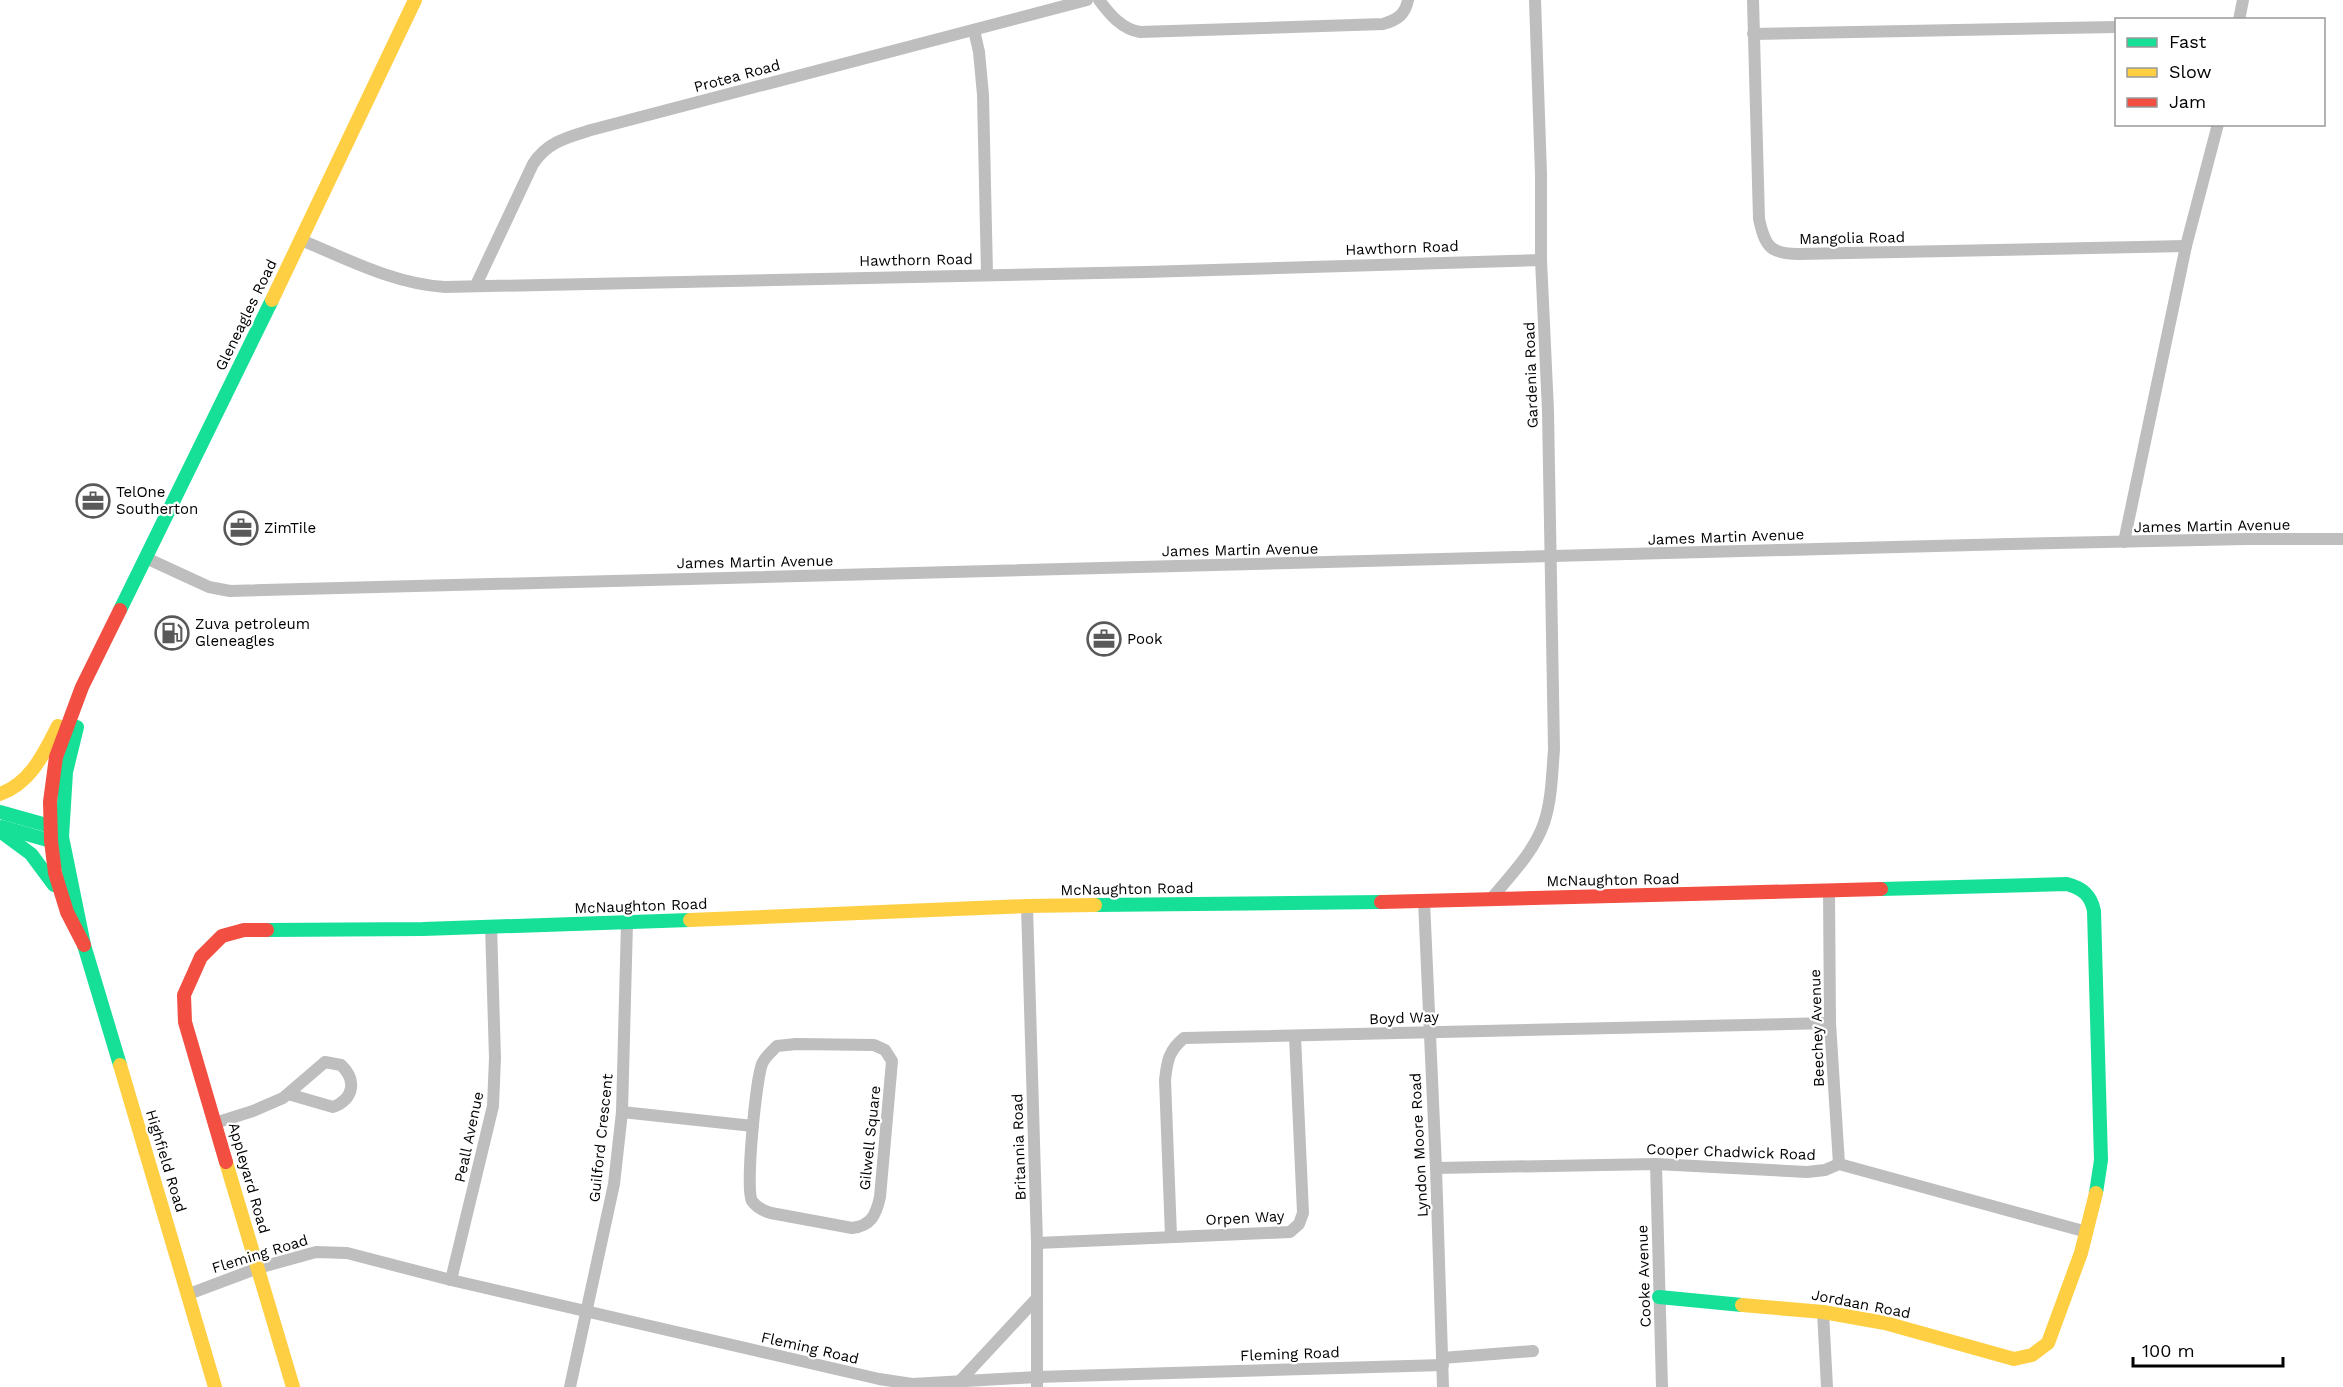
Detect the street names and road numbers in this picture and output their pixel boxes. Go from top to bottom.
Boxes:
street label: Protea Road [692,56,782,96]
street label: Mangolia Road [1799,228,1905,248]
street label: Hawthorn Road [1345,237,1459,259]
street label: Hawthorn Road [859,250,973,270]
street label: Gleneagles Road [211,256,281,374]
street label: Gardenia Road [1520,321,1542,429]
street label: James Martin Avenue [2134,516,2290,536]
street label: James Martin Avenue [1647,525,1805,549]
street label: James Martin Avenue [1162,540,1318,560]
street label: James Martin Avenue [677,552,833,572]
street label: McNaughton Road [1546,870,1680,890]
street label: McNaughton Road [1060,879,1194,899]
street label: McNaughton Road [574,895,708,917]
street label: Beechey Avenue [1806,969,1828,1087]
street label: Boyd Way [1369,1008,1440,1028]
street label: Guilford Crescent [585,1072,617,1203]
street label: Lyndon Moore Road [1406,1072,1432,1218]
street label: Gilwell Square [856,1085,884,1191]
street label: Peall Avenue [451,1090,487,1184]
street label: Britannia Road [1008,1093,1030,1201]
street label: Highfield Road [142,1107,190,1215]
street label: Appleyard Road [225,1120,273,1236]
street label: Cooper Chadwick Road [1646,1140,1816,1164]
street label: Orpen Way [1205,1207,1285,1229]
street label: Cooke Avenue [1633,1224,1655,1328]
street label: Fleming Road [210,1231,310,1277]
street label: Jordaan Road [1810,1286,1912,1322]
street label: Fleming Road [759,1328,861,1368]
street label: Fleming Road [1240,1343,1340,1365]

